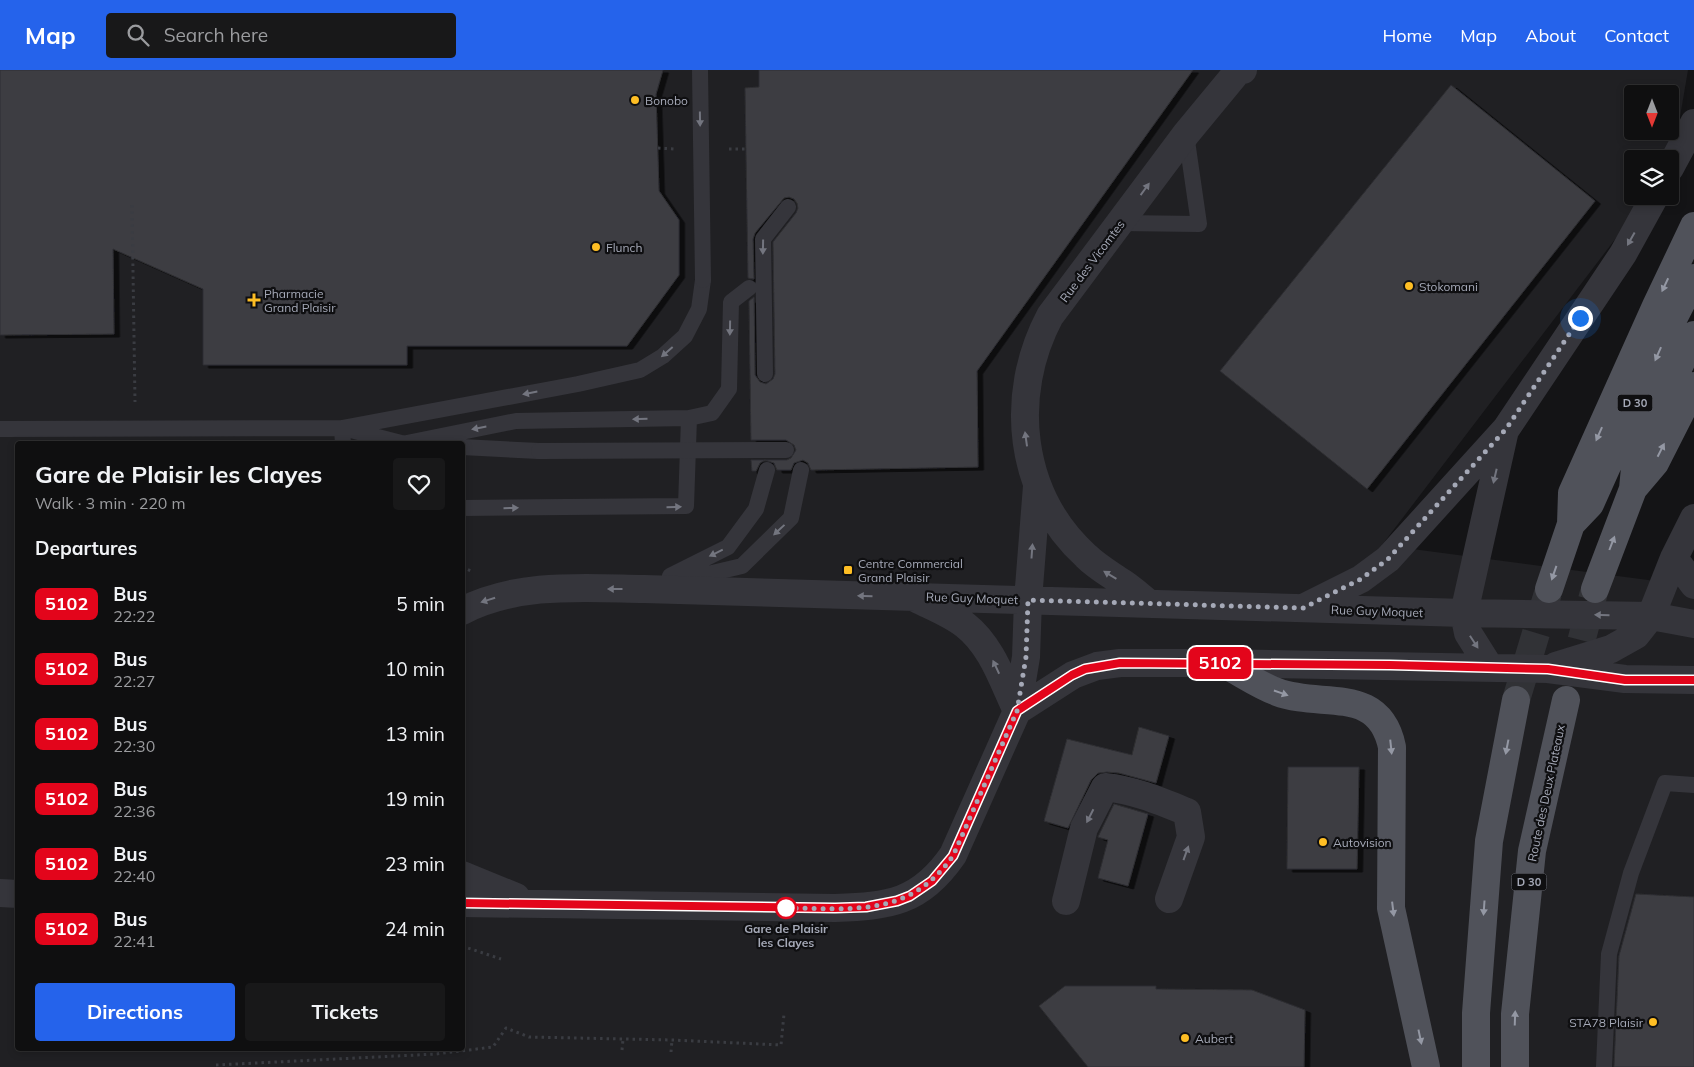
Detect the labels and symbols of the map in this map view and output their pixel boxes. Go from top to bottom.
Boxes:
north arrow [1624,85,1679,140]
place label: Bonobo [645,93,688,108]
marker: Bonobo [629,94,641,106]
one-way arrow [697,111,705,127]
one-way arrow [1139,183,1149,196]
street label: Rue des Vicomtes [1056,217,1128,305]
one-way arrow [1627,232,1635,246]
one-way arrow [759,239,767,255]
place label: Flunch [606,240,643,255]
marker: Flunch [590,241,602,253]
one-way arrow [1661,278,1670,293]
place label: Stokomani [1419,279,1478,294]
marker: Stokomani [1403,280,1415,292]
place label: Pharmacie Grand Plaisir [264,286,336,315]
marker: Pharmacie Grand Plaisir [248,294,260,306]
your location [1568,306,1593,331]
one-way arrow [726,320,734,336]
one-way arrow [661,346,673,358]
one-way arrow [1653,347,1661,361]
one-way arrow [521,390,537,398]
road number: D 30 [1618,394,1652,412]
one-way arrow [632,415,648,423]
one-way arrow [470,425,486,433]
one-way arrow [1594,427,1602,441]
one-way arrow [1022,430,1030,446]
one-way arrow [1657,443,1665,457]
one-way arrow [1491,469,1499,484]
one-way arrow [666,502,682,510]
one-way arrow [503,504,519,512]
one-way arrow [773,524,785,536]
one-way arrow [1608,535,1616,550]
one-way arrow [1028,543,1036,559]
one-way arrow [708,549,723,557]
place label: Centre Commercial Grand Plaisir [858,556,963,585]
marker: Centre Commercial Grand Plaisir [842,564,854,576]
one-way arrow [1550,566,1558,581]
one-way arrow [1103,571,1117,580]
one-way arrow [606,585,622,593]
street label: Rue Guy Moquet [926,589,1018,607]
one-way arrow [856,591,872,599]
one-way arrow [480,597,495,605]
street label: Rue Guy Moquet [1331,602,1423,620]
one-way arrow [1594,611,1610,619]
one-way arrow [1469,635,1478,649]
line badge: 5102 [1185,647,1255,679]
one-way arrow [992,660,1000,674]
one-way arrow [1274,689,1289,697]
street label: Route des Deux Plateaux [1524,723,1568,863]
one-way arrow [1387,739,1395,755]
one-way arrow [1503,740,1511,755]
one-way arrow [1086,809,1094,824]
place label: Autovision [1333,835,1392,850]
marker: Autovision [1317,836,1329,848]
one-way arrow [1182,845,1190,860]
road number: D 30 [1512,874,1546,890]
marker: Gare de Plaisir les Clayes [775,897,797,919]
one-way arrow [1479,900,1487,916]
one-way arrow [1389,902,1397,918]
place label: Gare de Plaisir les Clayes [744,921,828,950]
one-way arrow [1511,1010,1519,1026]
place label: STA78 Plaisir [1569,1015,1644,1030]
marker: STA78 Plaisir [1647,1016,1659,1028]
one-way arrow [1416,1030,1424,1045]
place label: Aubert [1195,1031,1233,1046]
marker: Aubert [1179,1032,1191,1044]

